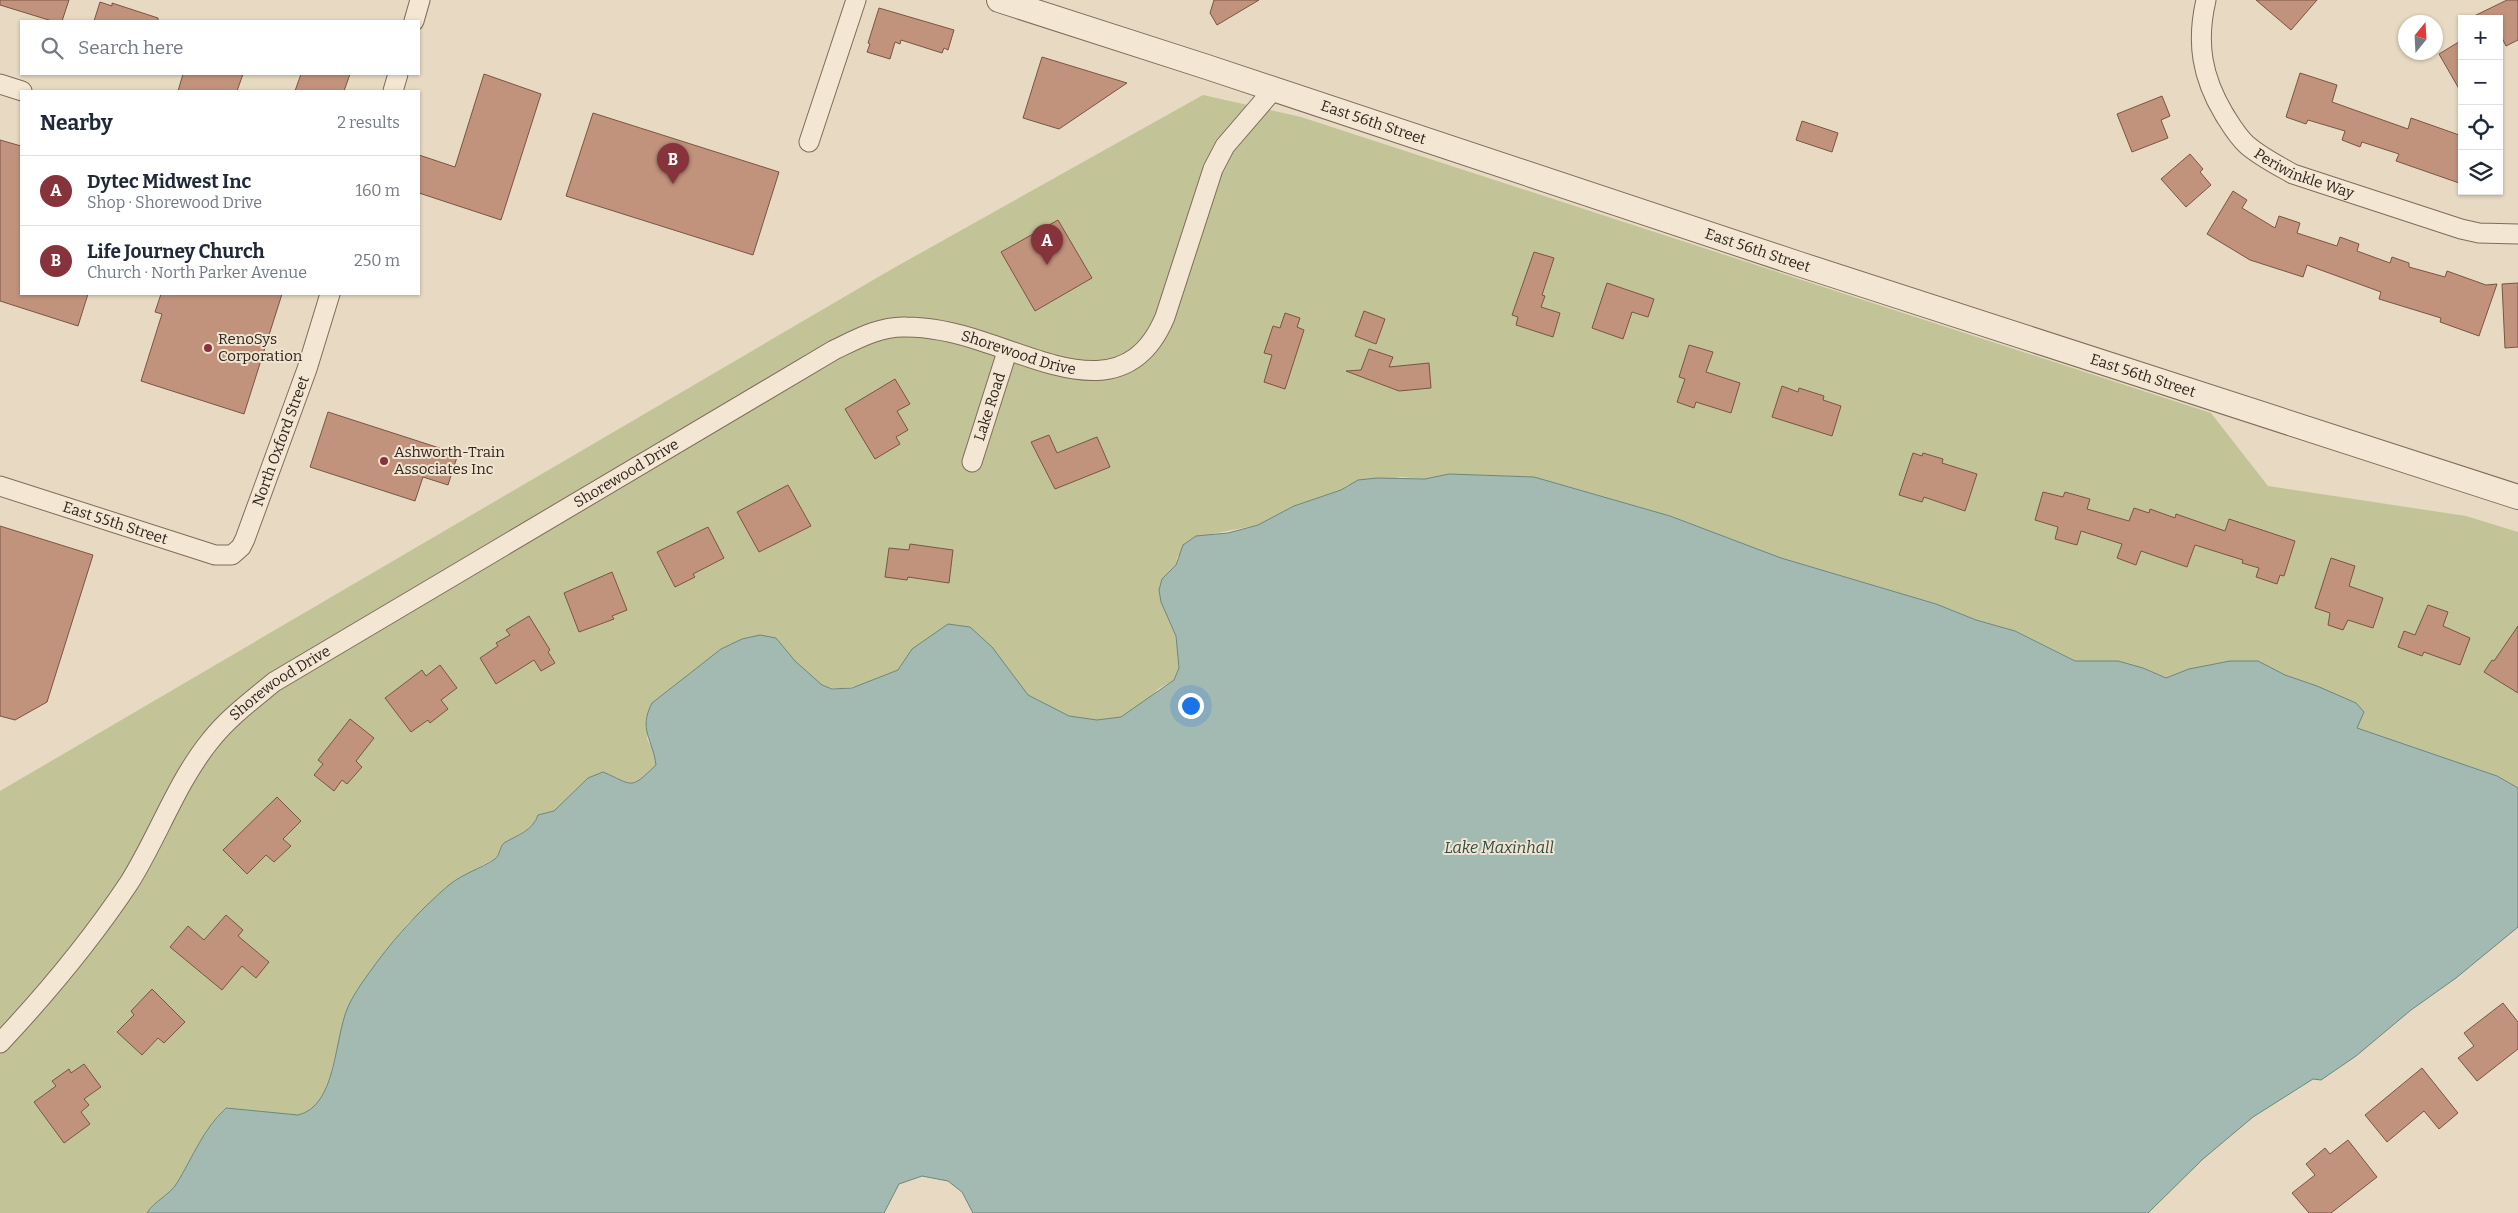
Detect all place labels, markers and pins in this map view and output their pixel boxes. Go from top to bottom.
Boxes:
pin: B [657,143,689,184]
pin: A [1031,224,1063,265]
place label: RenoSys Corporation [218,330,303,365]
marker: RenoSys Corporation [202,342,214,354]
place label: Ashworth-Train Associates Inc [394,443,505,478]
marker: Ashworth-Train Associates Inc [378,455,390,467]

